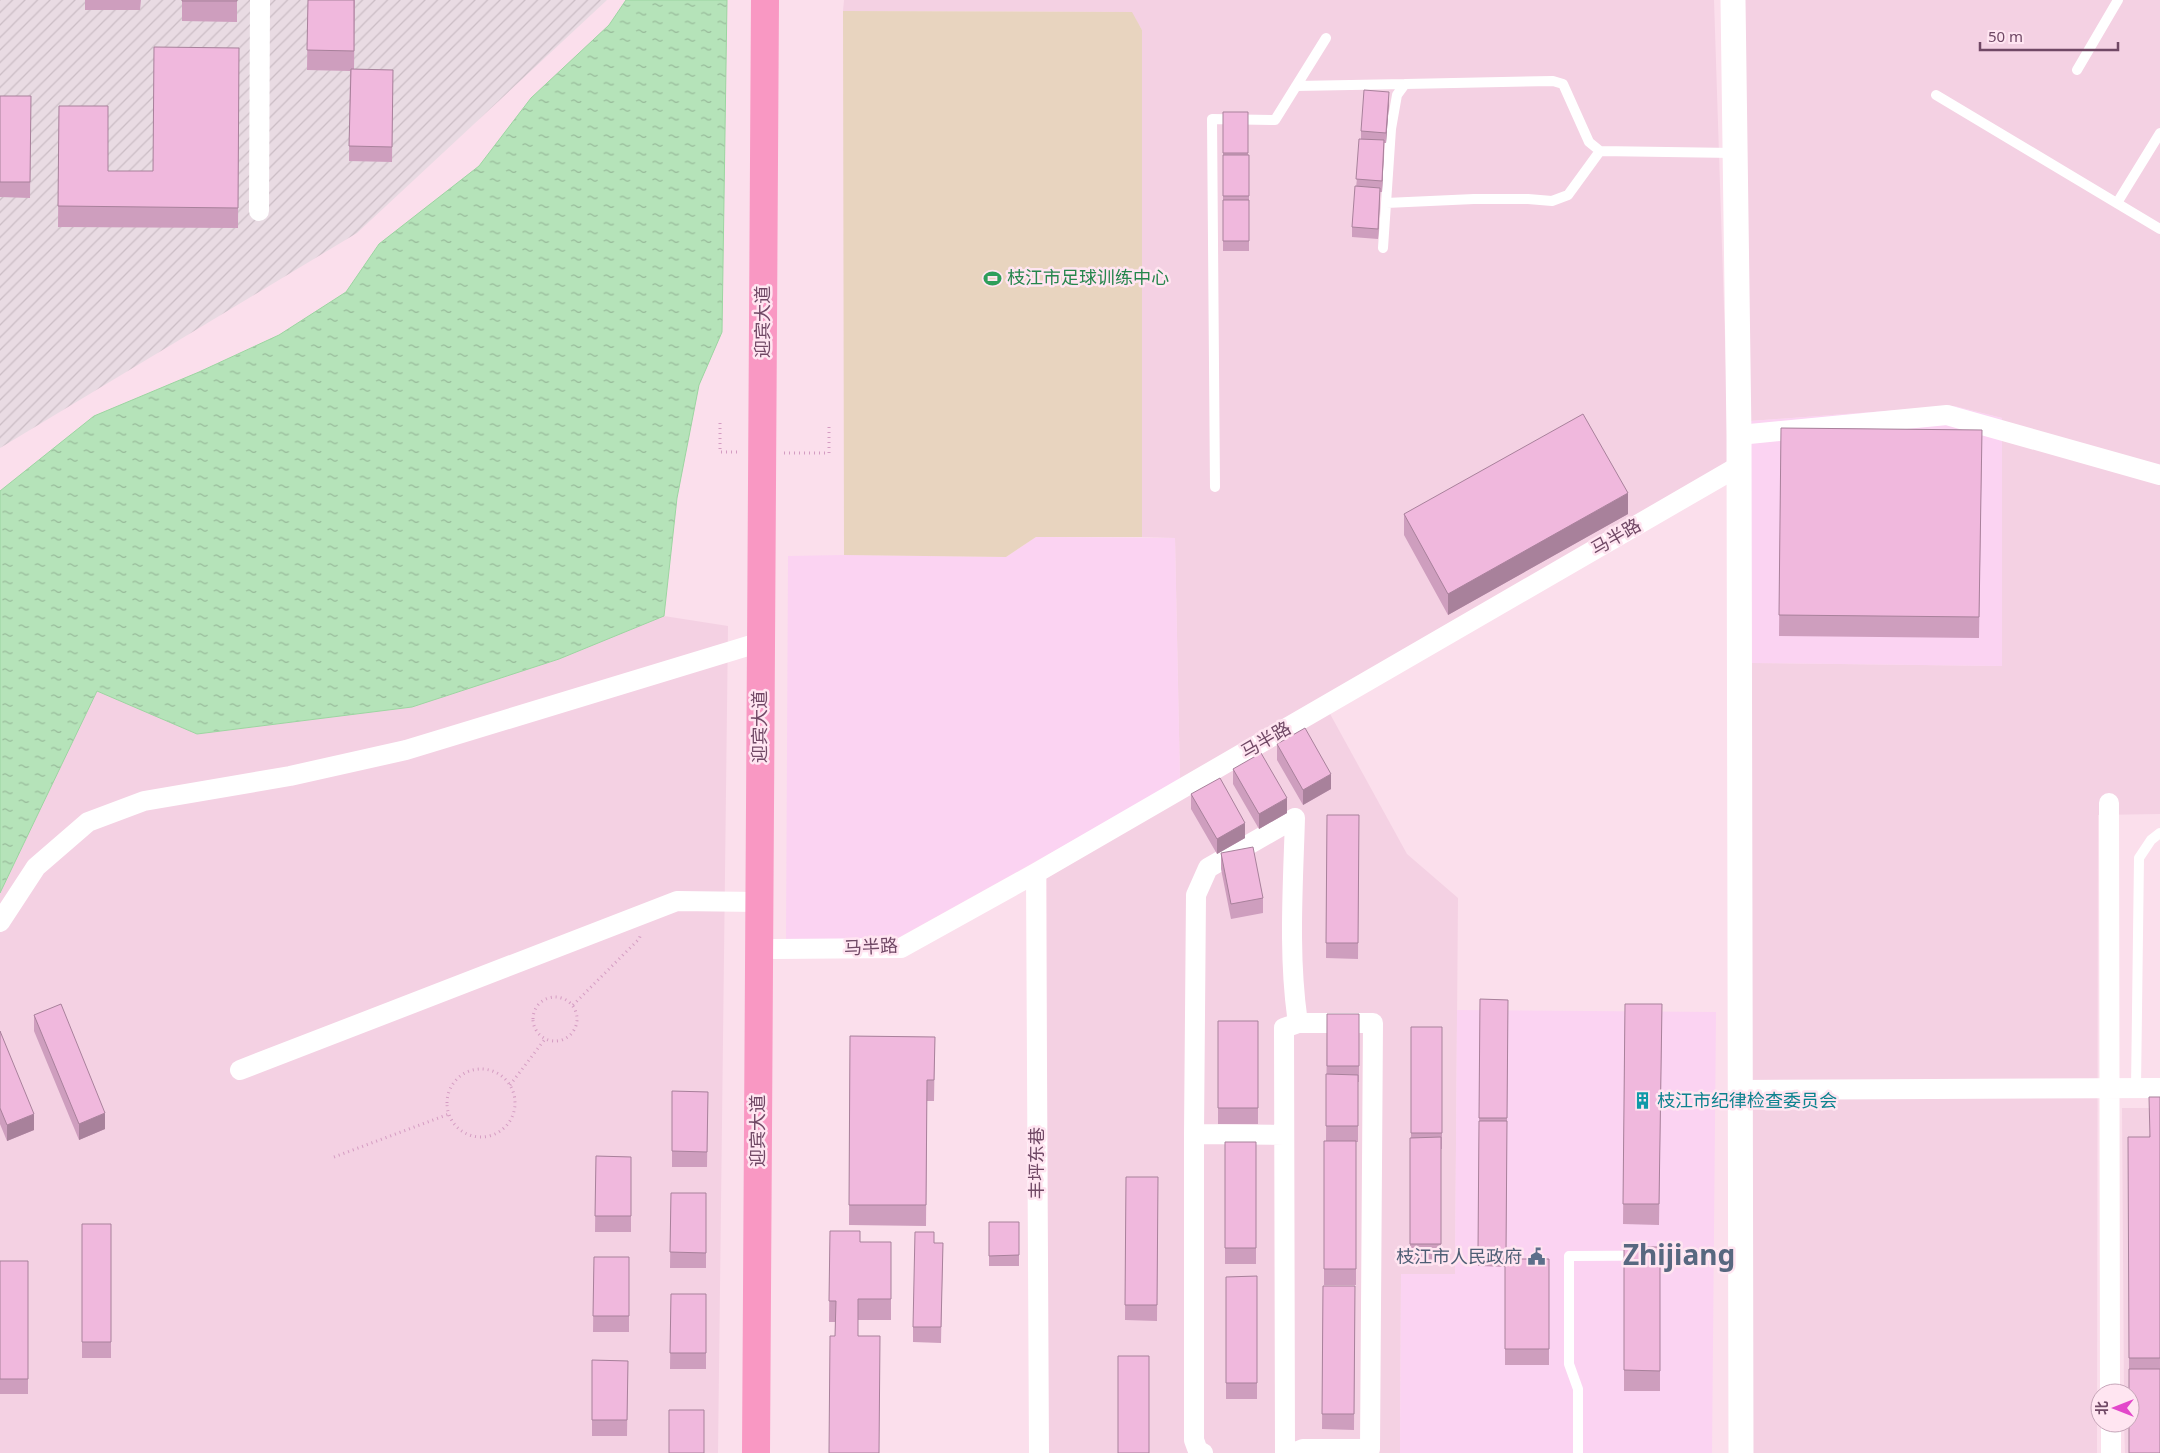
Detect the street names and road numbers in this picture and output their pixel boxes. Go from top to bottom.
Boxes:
street label: 迎宾大道 [750,286,774,358]
street label: 马半路 [1586,512,1645,560]
street label: 迎宾大道 [747,691,771,763]
street label: 马半路 [1236,715,1295,763]
street label: 马半路 [843,933,899,959]
street label: 迎宾大道 [745,1095,769,1167]
street label: 丰坪东巷 [1024,1127,1048,1199]

